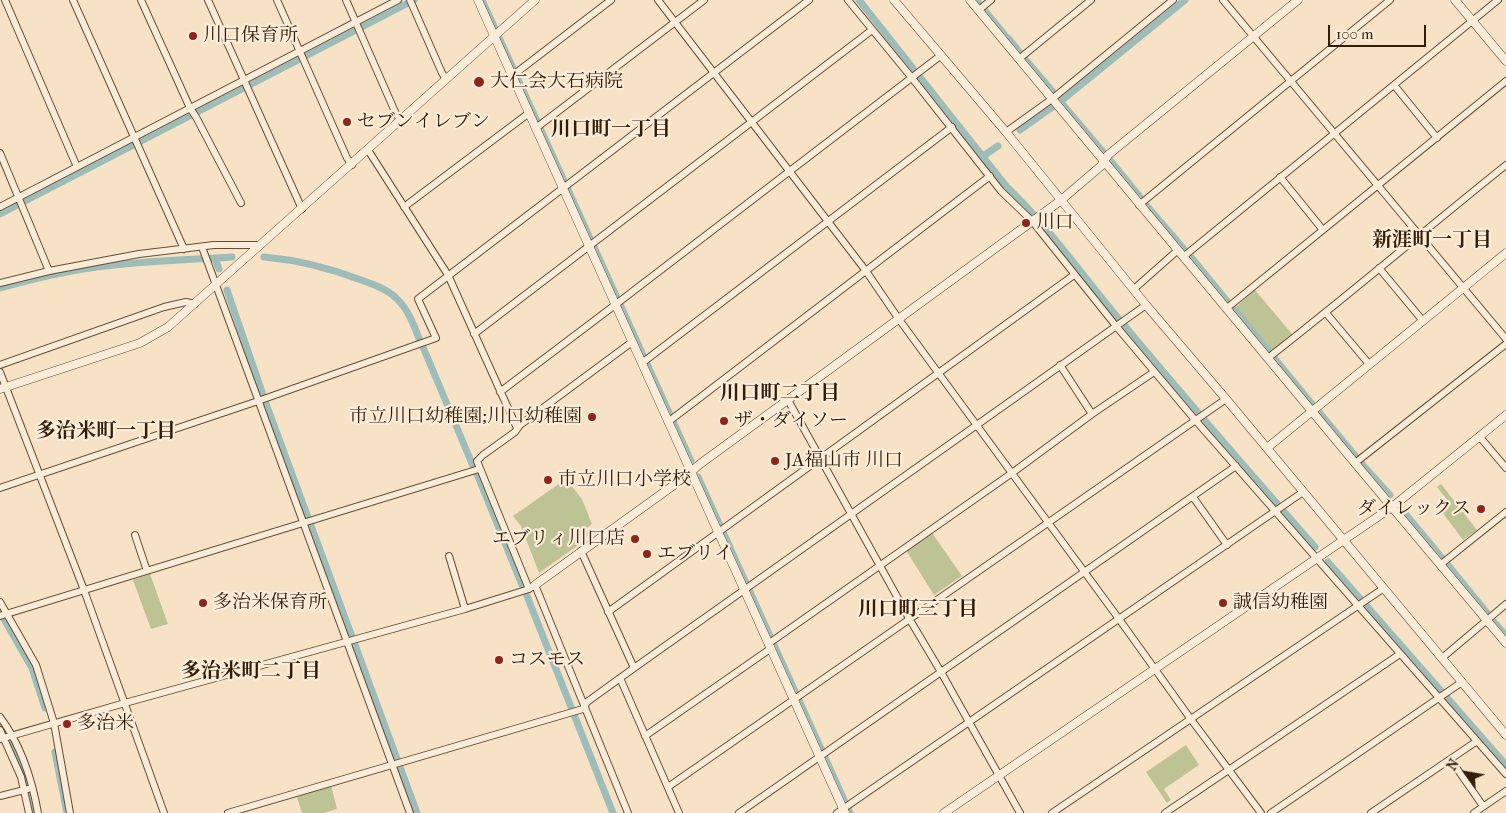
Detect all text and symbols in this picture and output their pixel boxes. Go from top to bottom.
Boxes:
scale bar [1331,15,1428,47]
place label: 川口保育所 [203,25,298,47]
text: 100 m [1336,25,1374,43]
marker: 川口保育所 [187,30,199,42]
place label: 大仁会大石病院 [490,71,623,93]
marker: 大仁会大石病院 [472,75,486,89]
place label: セブンイレブン [357,111,490,133]
marker: セブンイレブン [341,116,353,128]
district label: 川口町一丁目 [551,118,671,142]
place label: 川口 [1036,212,1074,234]
marker: 川口 [1020,217,1032,229]
district label: 新涯町一丁目 [1372,229,1492,253]
district label: 川口町二丁目 [720,382,840,406]
place label: 市立川口幼稚園;川口幼稚園 [349,406,582,428]
place label: ザ・ダイソー [734,410,848,432]
marker: 市立川口幼稚園;川口幼稚園 [586,411,598,423]
marker: ザ・ダイソー [718,415,730,427]
district label: 多治米町一丁目 [36,420,176,444]
place label: JA福山市 川口 [785,450,903,472]
marker: JA福山市 川口 [769,455,781,467]
place label: 市立川口小学校 [558,469,691,491]
marker: 市立川口小学校 [542,474,554,486]
place label: ダイレックス [1357,498,1471,520]
marker: ダイレックス [1475,503,1487,515]
place label: エブリィ川口店 [492,528,625,550]
marker: エブリィ川口店 [629,533,641,545]
place label: エブリイ [657,543,733,565]
marker: エブリイ [641,548,653,560]
place label: 多治米保育所 [213,592,327,614]
place label: 誠信幼稚園 [1233,592,1328,614]
marker: 多治米保育所 [197,597,209,609]
marker: 誠信幼稚園 [1217,597,1229,609]
district label: 川口町三丁目 [858,598,978,622]
place label: コスモス [509,649,585,671]
marker: コスモス [493,654,505,666]
district label: 多治米町二丁目 [181,660,321,684]
place label: 多治米 [77,713,134,735]
marker: 多治米 [61,718,73,730]
north arrow [1441,748,1491,798]
text: N [1443,756,1463,774]

